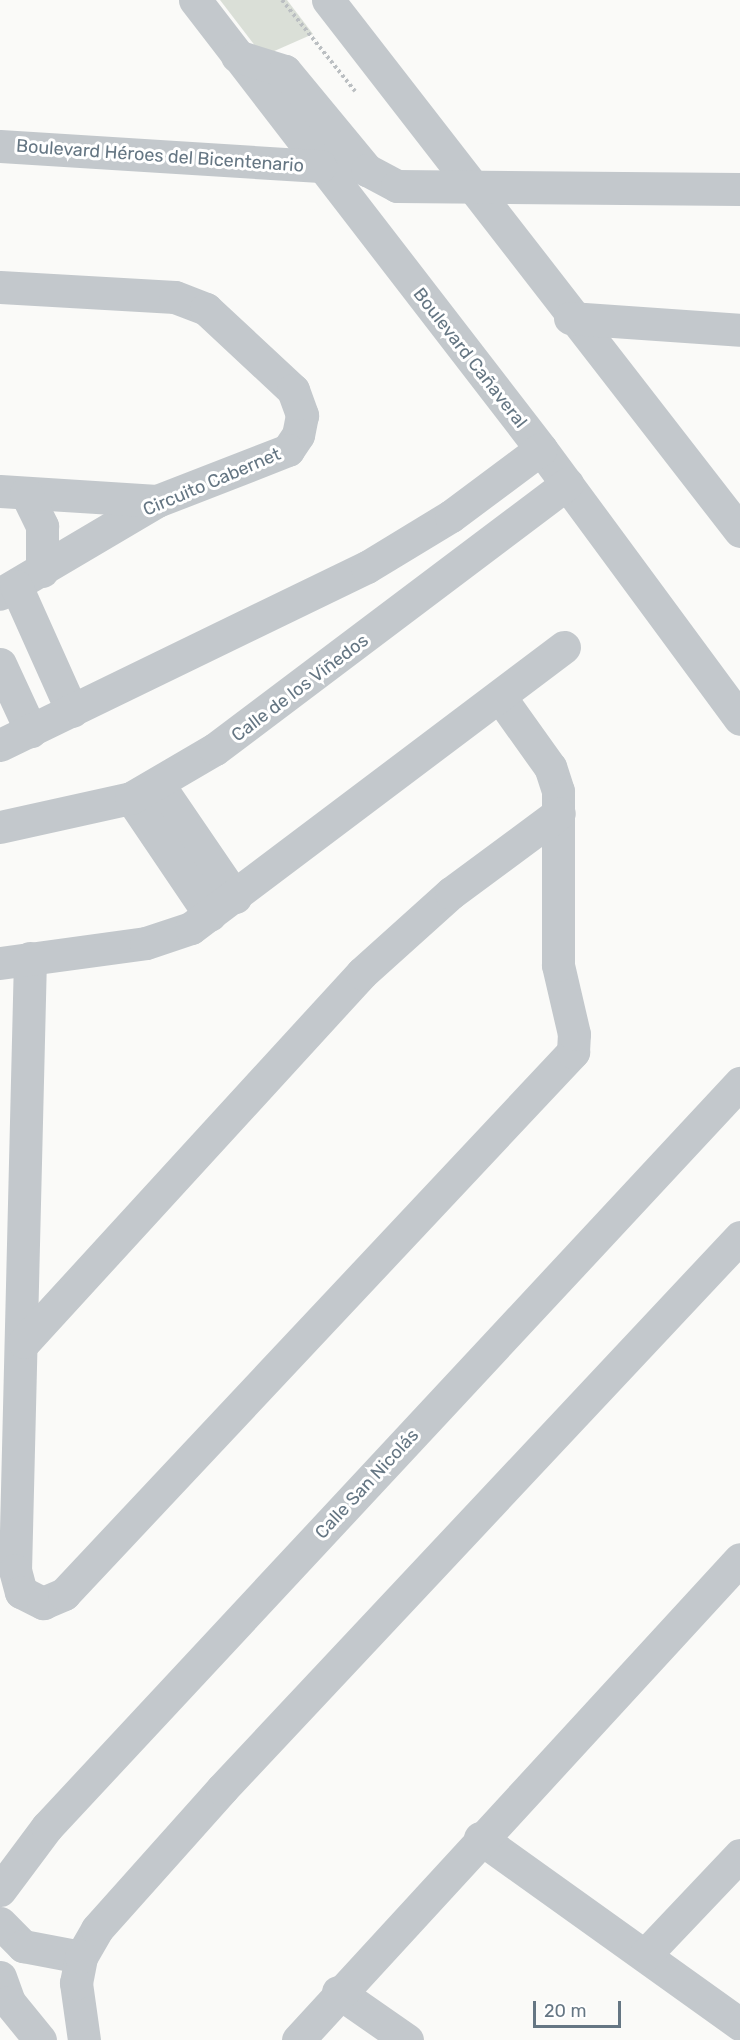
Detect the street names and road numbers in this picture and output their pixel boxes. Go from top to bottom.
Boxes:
street label: Boulevard Héroes del Bicentenario [15,135,305,177]
street label: Boulevard Cañaveral [409,284,531,432]
street label: Circuito Cabernet [140,443,284,521]
street label: Calle de los Viñedos [227,629,373,747]
street label: Calle San Nicolás [311,1425,423,1543]

